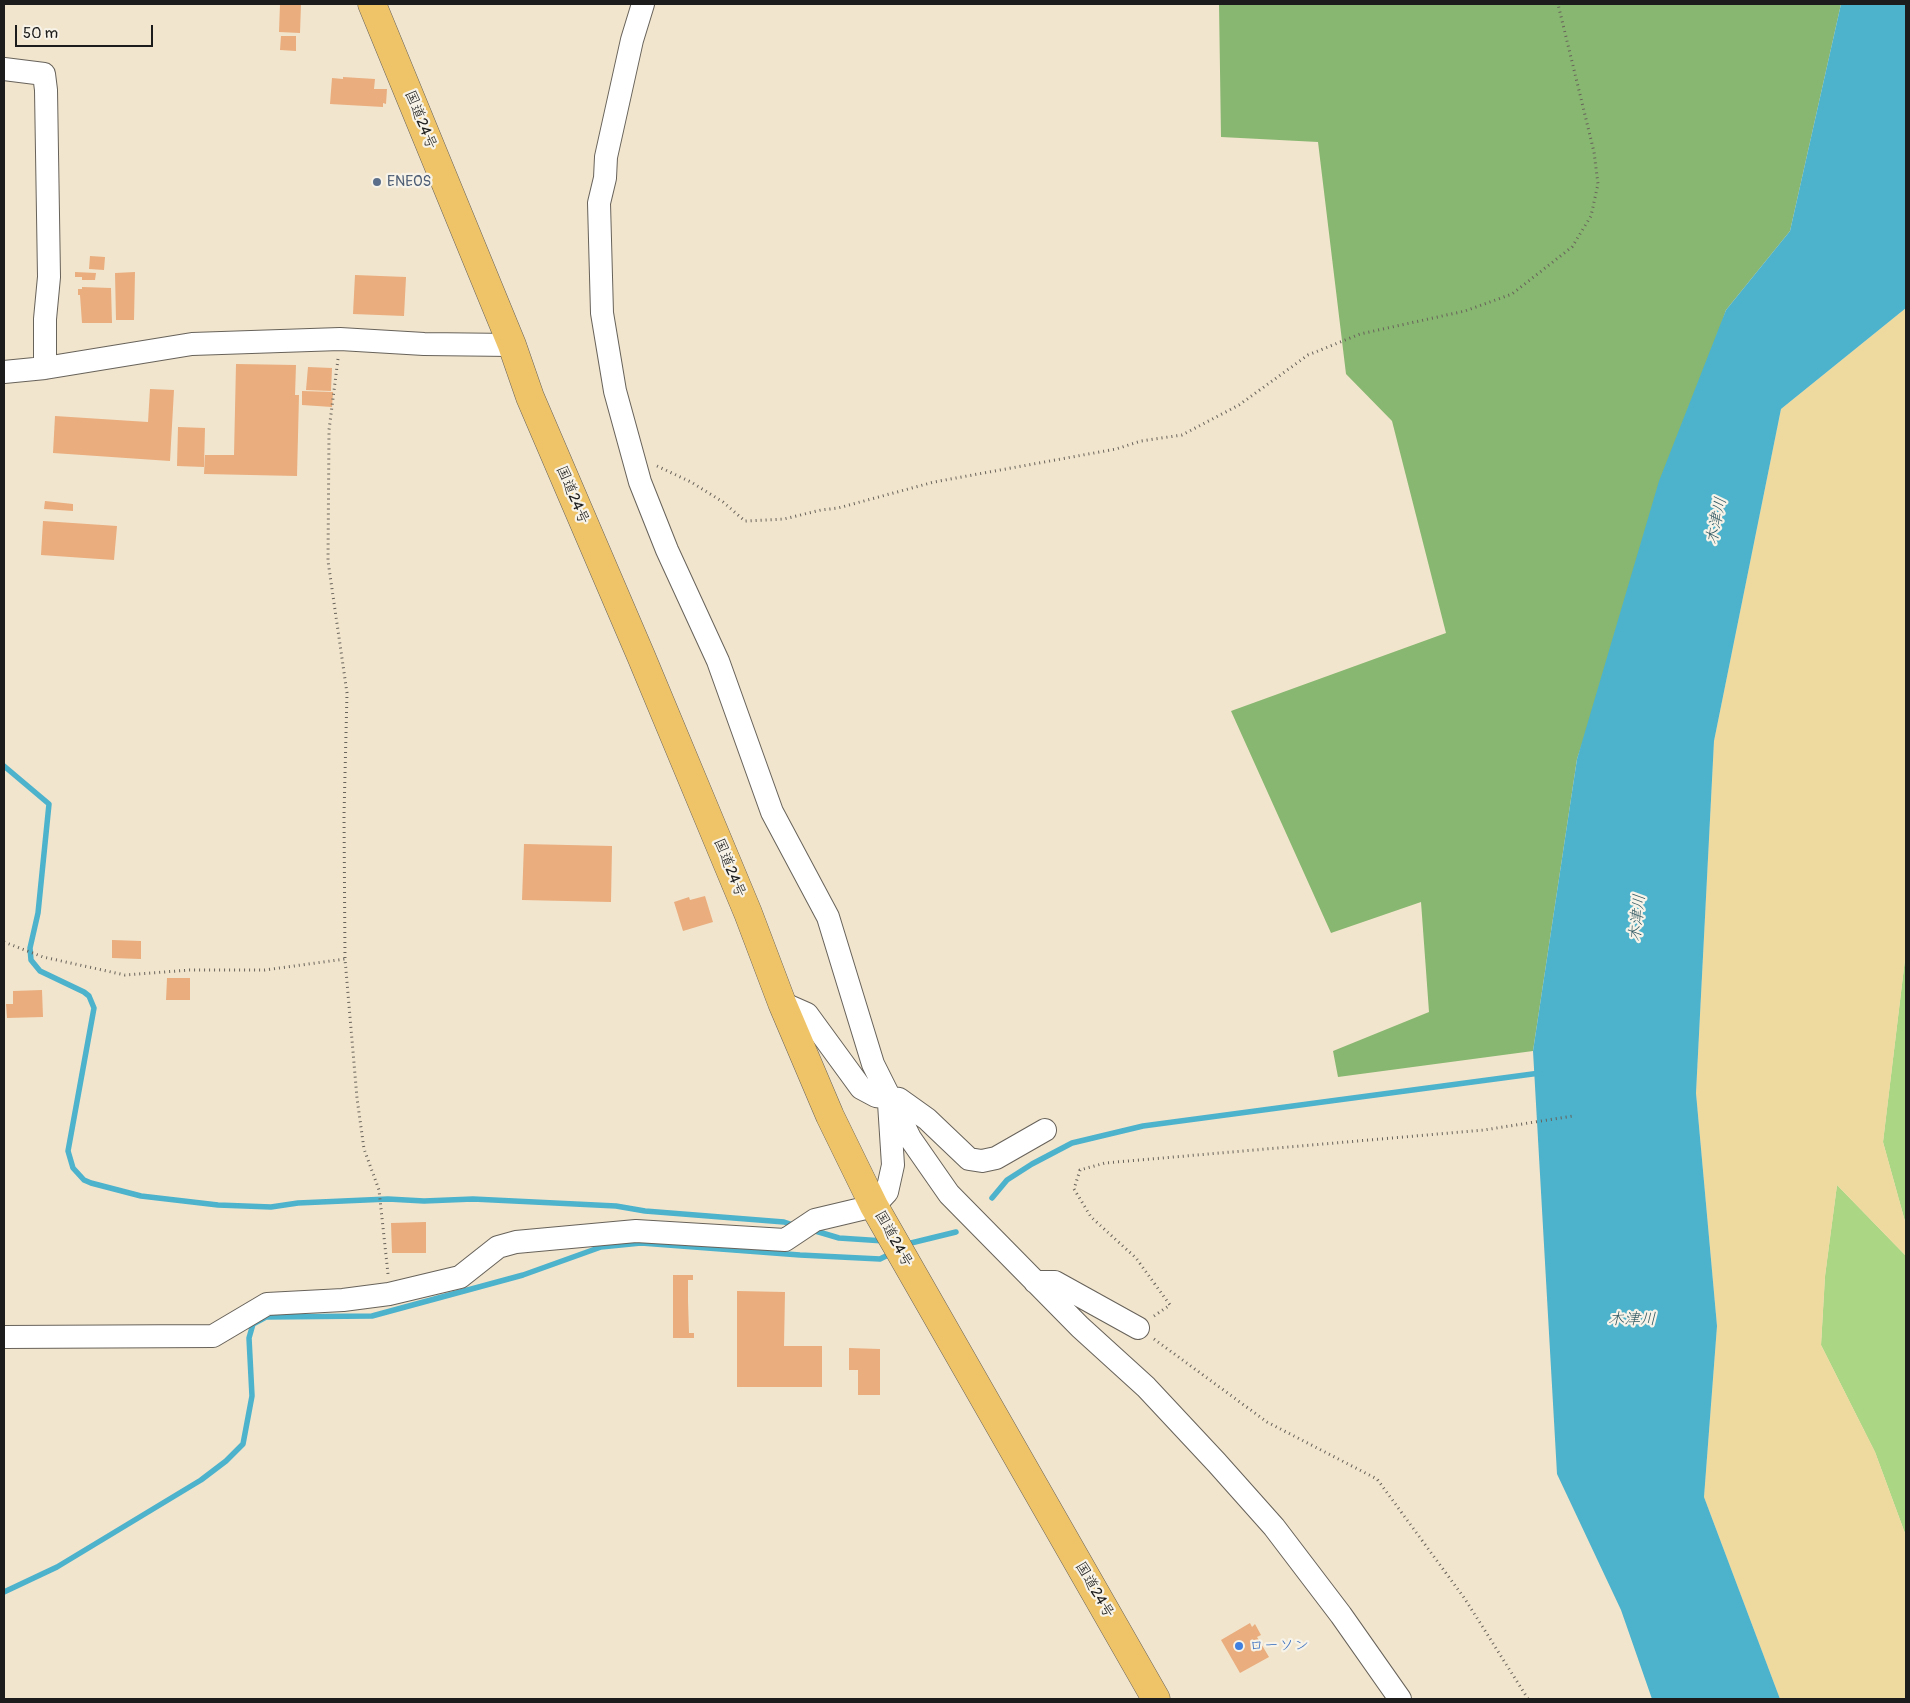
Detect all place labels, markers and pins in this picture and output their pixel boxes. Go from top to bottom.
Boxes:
place label: ENEOS [387,173,431,191]
marker: ENEOS [371,176,383,188]
place label: ローソン [1249,1637,1309,1655]
marker: ローソン [1233,1640,1245,1652]

